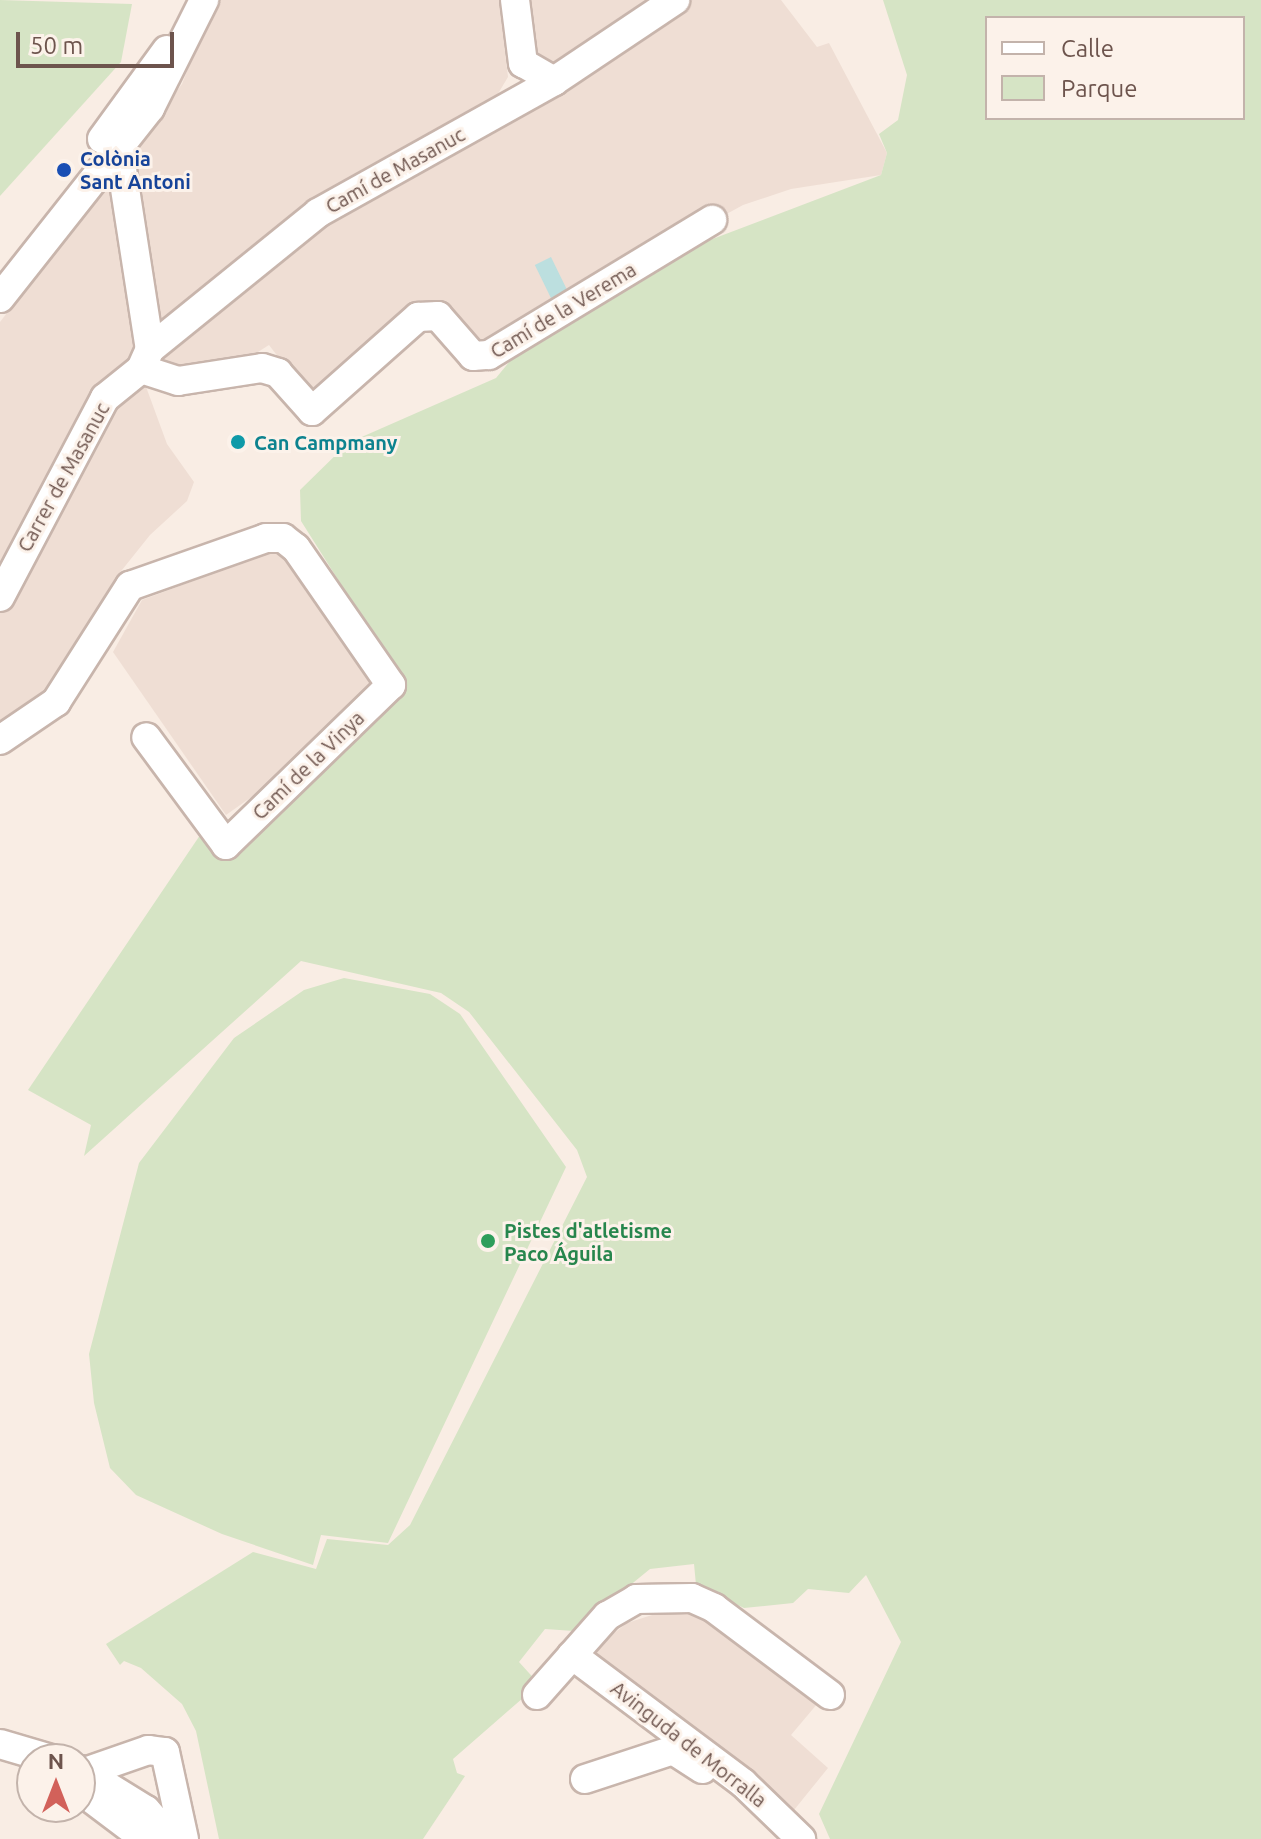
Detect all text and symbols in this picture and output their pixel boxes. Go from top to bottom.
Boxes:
scale bar [20,16,178,66]
legend [985,16,1245,120]
text: 50 m [30,32,83,59]
text: Calle [1061,35,1114,62]
text: Parque [1061,75,1138,102]
street label: Camí de Masanuc [321,122,469,218]
place label: Colònia Sant Antoni [80,146,191,193]
marker: Colònia Sant Antoni [55,161,73,179]
street label: Camí de la Verema [486,257,640,363]
street label: Carrer de Masanuc [12,398,114,556]
place label: Can Campmany [254,430,397,454]
marker: Can Campmany [229,433,247,451]
street label: Camí de la Vinya [247,706,369,824]
place label: Pistes d'atletisme Paco Águila [504,1218,672,1265]
marker: Pistes d'atletisme Paco Águila [479,1232,497,1250]
street label: Avinguda de Morralla [606,1676,772,1812]
north arrow [16,1743,96,1823]
text: N [48,1748,64,1773]

